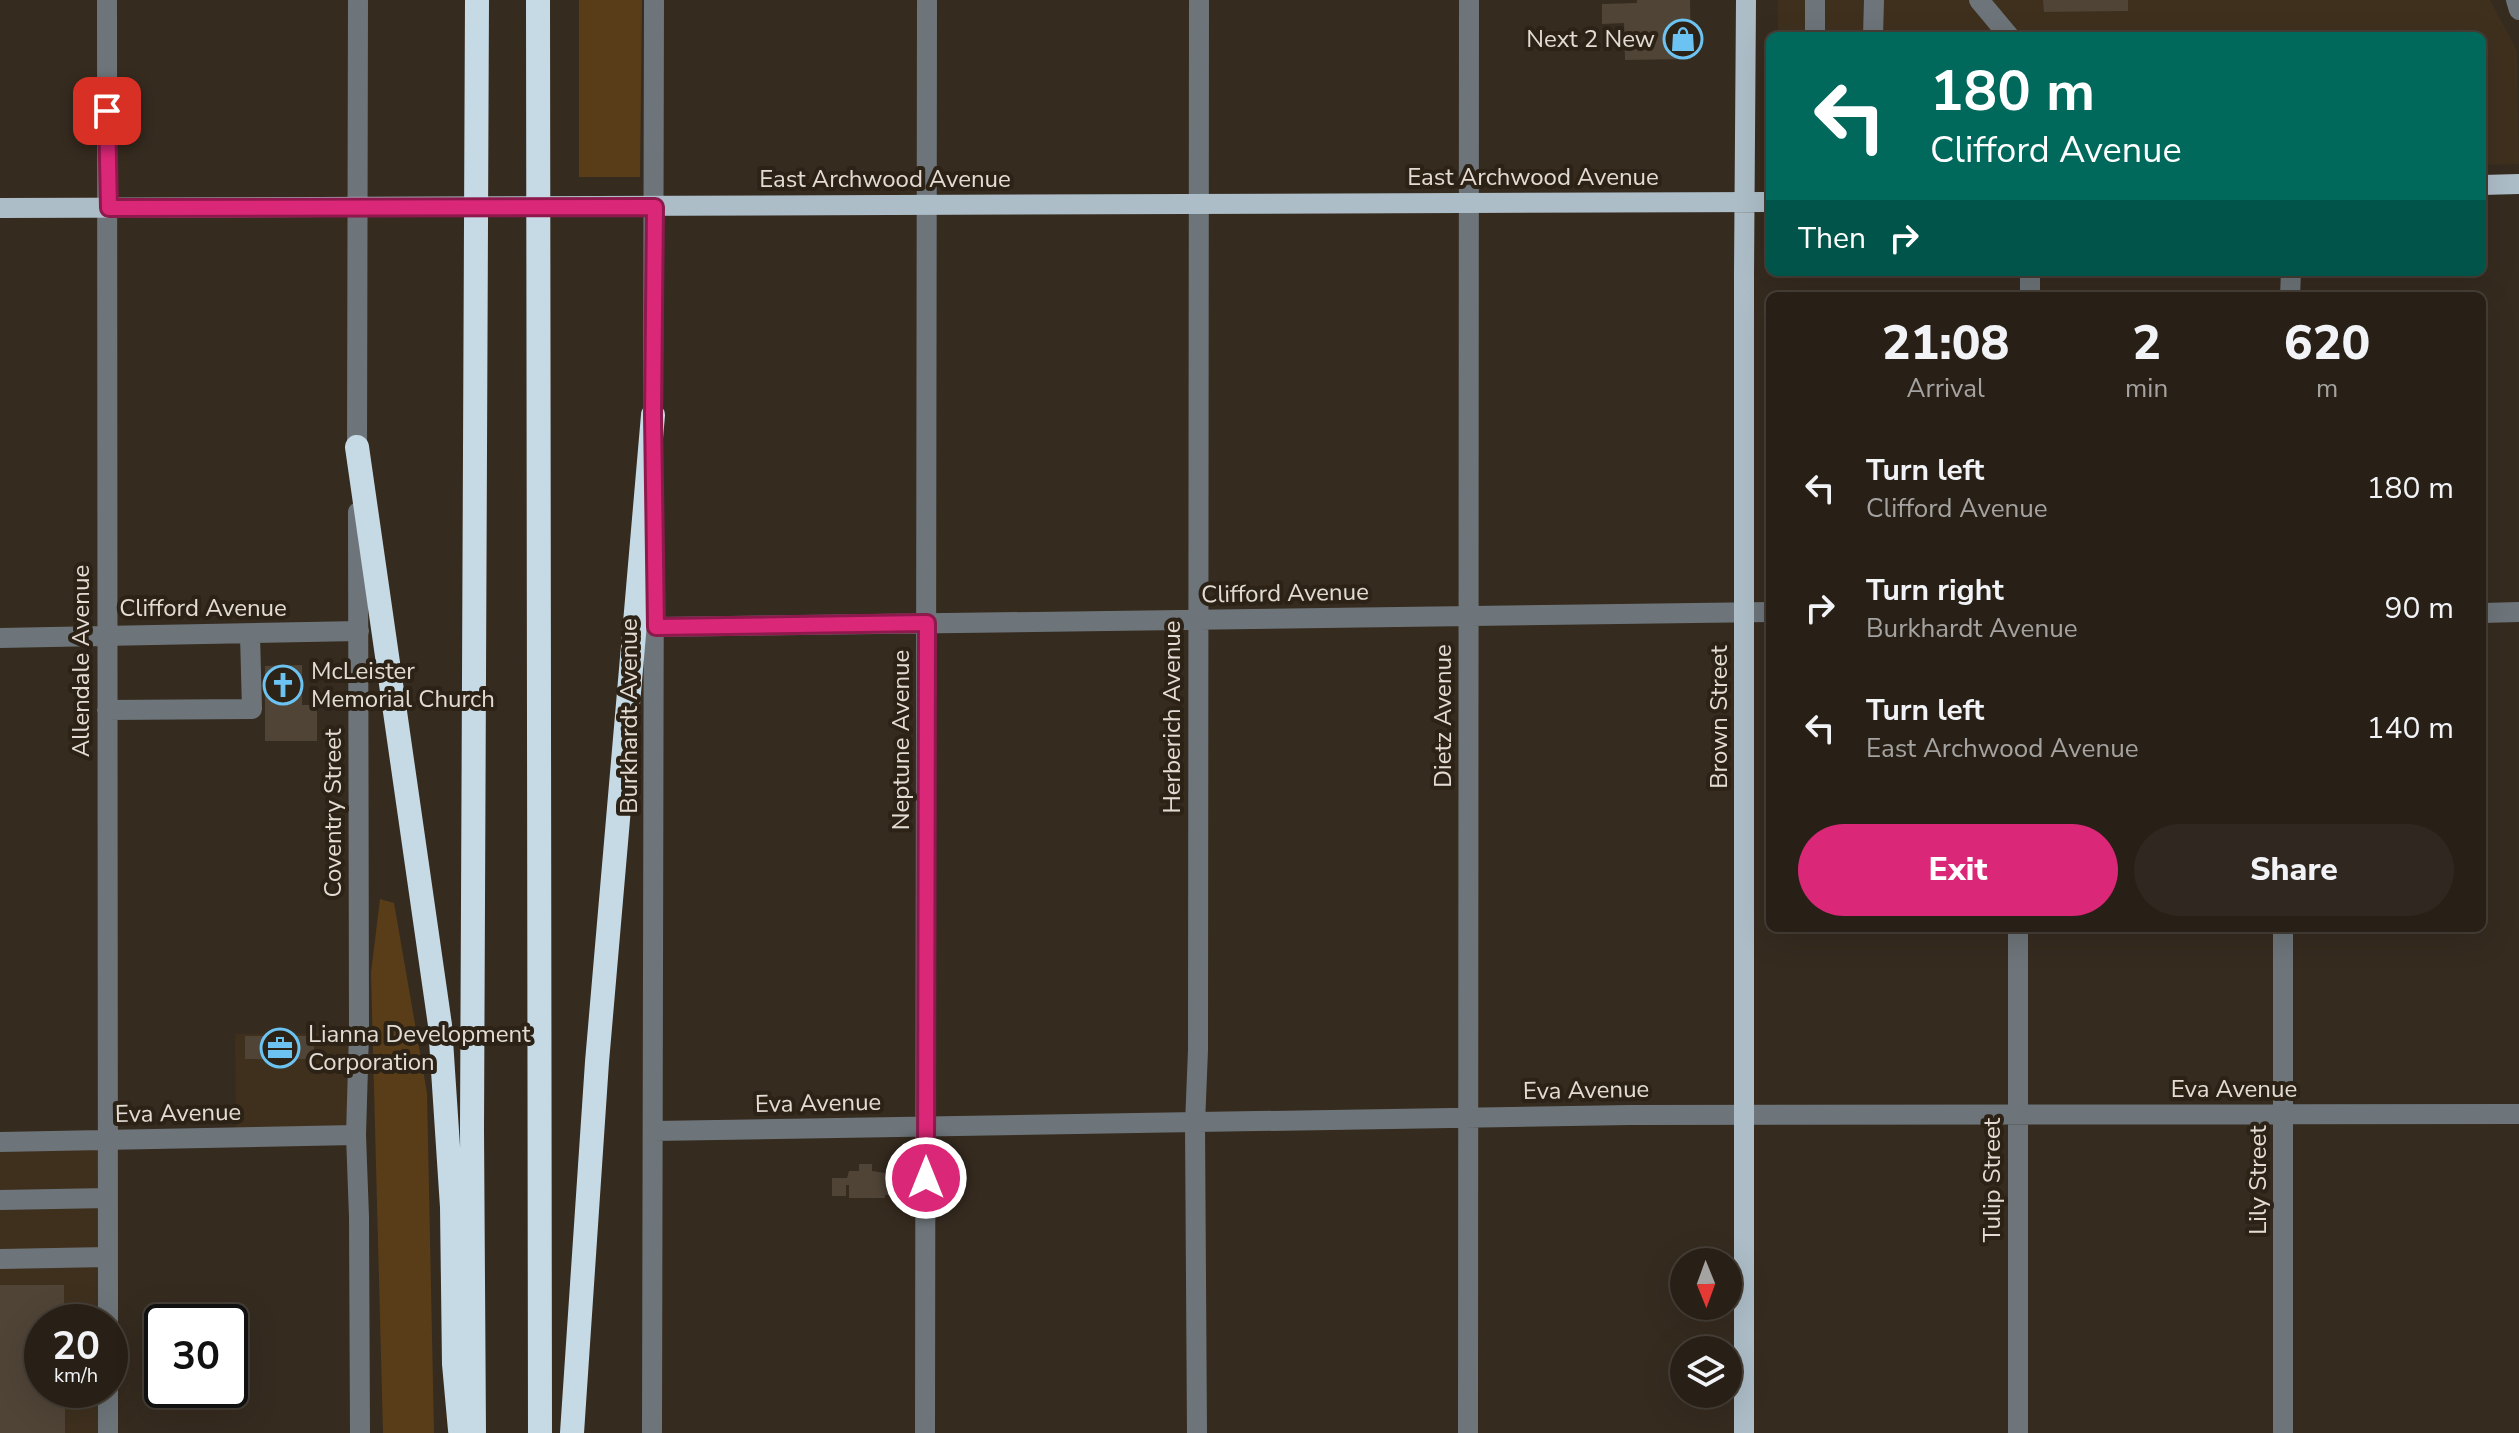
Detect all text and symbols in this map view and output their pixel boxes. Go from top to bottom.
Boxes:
shop icon: Next 2 New [1662,18,1704,60]
place label: Next 2 New [1526,23,1655,55]
text: 180 m [1930,53,2095,130]
icon: left [1798,64,1902,168]
pin [73,77,141,145]
icon: arrive [85,89,129,133]
text: Clifford Avenue [1930,126,2182,175]
street label: East Archwood Avenue [1407,161,1659,193]
street label: East Archwood Avenue [759,163,1011,195]
icon: right [1882,216,1926,260]
text: Then [1798,218,1866,259]
text: 21:08 [1882,310,2009,376]
text: 2 [2132,310,2161,376]
text: 620 [2284,310,2370,376]
text: Arrival [1906,371,1985,406]
text: min [2125,371,2168,406]
text: m [2316,371,2338,406]
text: Turn left [1866,450,1984,491]
icon: left [1798,466,1842,510]
text: 180 m [2367,468,2454,509]
text: Clifford Avenue [1866,491,2048,526]
street label: Allendale Avenue [65,565,97,757]
text: Turn right [1866,570,2004,611]
street label: Clifford Avenue [1201,576,1369,610]
icon: right [1798,586,1842,630]
text: 90 m [2385,588,2454,629]
street label: Clifford Avenue [119,592,287,624]
text: Burkhardt Avenue [1866,611,2078,646]
street label: Burkhardt Avenue [613,618,645,814]
street label: Herberich Avenue [1156,620,1188,814]
street label: Dietz Avenue [1427,644,1459,788]
street label: Brown Street [1703,645,1735,789]
street label: Neptune Avenue [885,650,917,830]
place label: McLeister Memorial Church [311,655,495,715]
church icon: McLeister Memorial Church [262,664,304,706]
text: Turn left [1866,690,1984,731]
icon: left [1798,706,1842,750]
text: 140 m [2367,708,2454,749]
street label: Coventry Street [317,728,349,897]
text: East Archwood Avenue [1866,731,2139,766]
button: Exit [1798,824,2118,916]
button: Share [2134,824,2454,916]
place label: Lianna Development Corporation [308,1018,531,1078]
office icon: Lianna Development Corporation [259,1027,301,1069]
street label: Eva Avenue [1522,1073,1650,1107]
street label: Eva Avenue [2171,1073,2297,1105]
street label: Eva Avenue [754,1086,882,1120]
street label: Eva Avenue [114,1096,242,1130]
street label: Tulip Street [1976,1117,2008,1242]
street label: Lily Street [2242,1125,2274,1235]
position arrow [884,1136,968,1220]
north arrow [1670,1248,1742,1320]
map controls [1670,1248,1742,1408]
speed limit sign: 30 [144,1304,248,1408]
text: 20 [52,1319,100,1373]
button: layers [1670,1336,1742,1408]
text: km/h [54,1362,98,1389]

